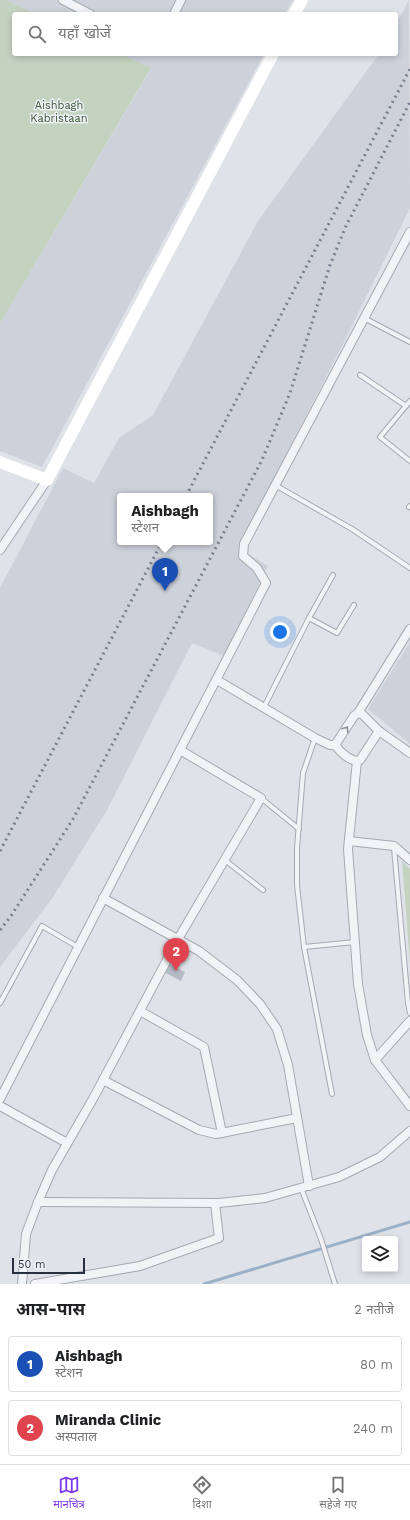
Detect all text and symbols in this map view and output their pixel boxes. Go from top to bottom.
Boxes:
search box [12,12,398,56]
icon: search [26,23,48,45]
text: यहाँ खोजें [58,24,111,42]
park label: Aishbagh Kabristaan [30,99,88,125]
popup [117,493,213,545]
text: Aishbagh [131,502,199,520]
text: स्टेशन [131,520,159,535]
pin: 1 [152,558,178,591]
your location [270,622,290,642]
one-way arrow [341,726,349,733]
pin: 2 [163,938,189,971]
map controls [362,1236,398,1272]
button: layers [362,1236,398,1272]
scale bar [12,1256,85,1275]
text: 50 m [18,1258,45,1271]
text: आस-पास [16,1299,85,1319]
text: 2 नतीजे [354,1302,394,1317]
text: Aishbagh [55,1347,123,1365]
text: 1 [27,1357,33,1372]
text: 80 m [360,1357,393,1372]
text: स्टेशन [55,1365,83,1380]
text: Miranda Clinic [55,1411,161,1429]
text: 2 [26,1421,34,1436]
text: 240 m [353,1421,393,1436]
text: अस्पताल [55,1429,97,1444]
tab: मानचित्र [53,1474,85,1512]
tab: दिशा [191,1474,213,1512]
tab: सहेजे गए [319,1474,357,1512]

